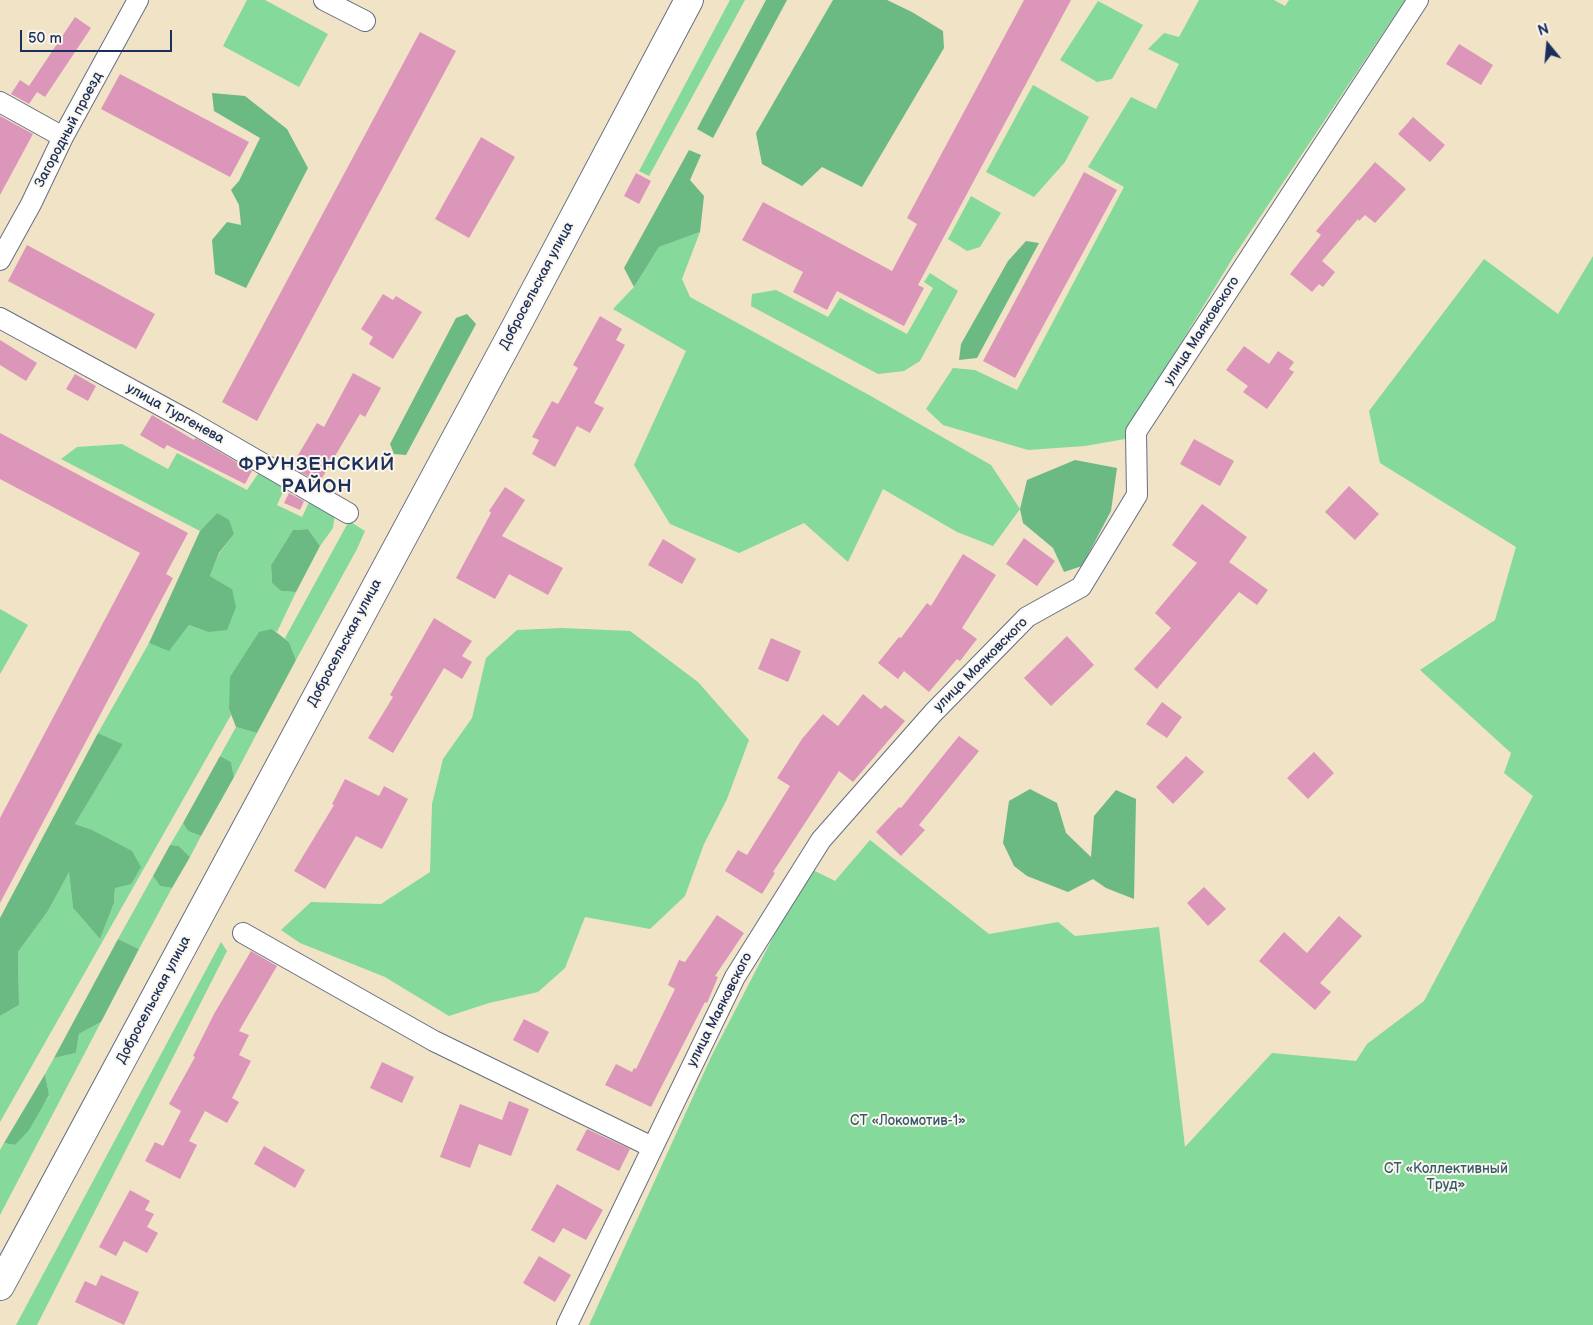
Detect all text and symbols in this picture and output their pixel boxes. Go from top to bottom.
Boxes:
scale bar [22,20,175,52]
north arrow [1523,20,1573,70]
text: N [1536,21,1551,40]
text: 50 m [28,29,62,48]
street label: Загородный проезд [31,69,107,191]
street label: Добросельская улица [496,219,578,353]
street label: улица Маяковского [1161,274,1243,388]
street label: улица Тургенева [123,380,227,448]
district label: ФРУНЗЕНСКИЙ РАЙОН [237,454,397,498]
street label: Добросельская улица [304,576,386,710]
street label: улица Маяковского [931,615,1031,715]
street label: Добросельская улица [113,933,195,1067]
street label: улица Маяковского [684,950,756,1070]
park label: СТ «Локомотив-1» [850,1113,966,1129]
park label: СТ «Коллективный Труд» [1384,1161,1508,1194]

